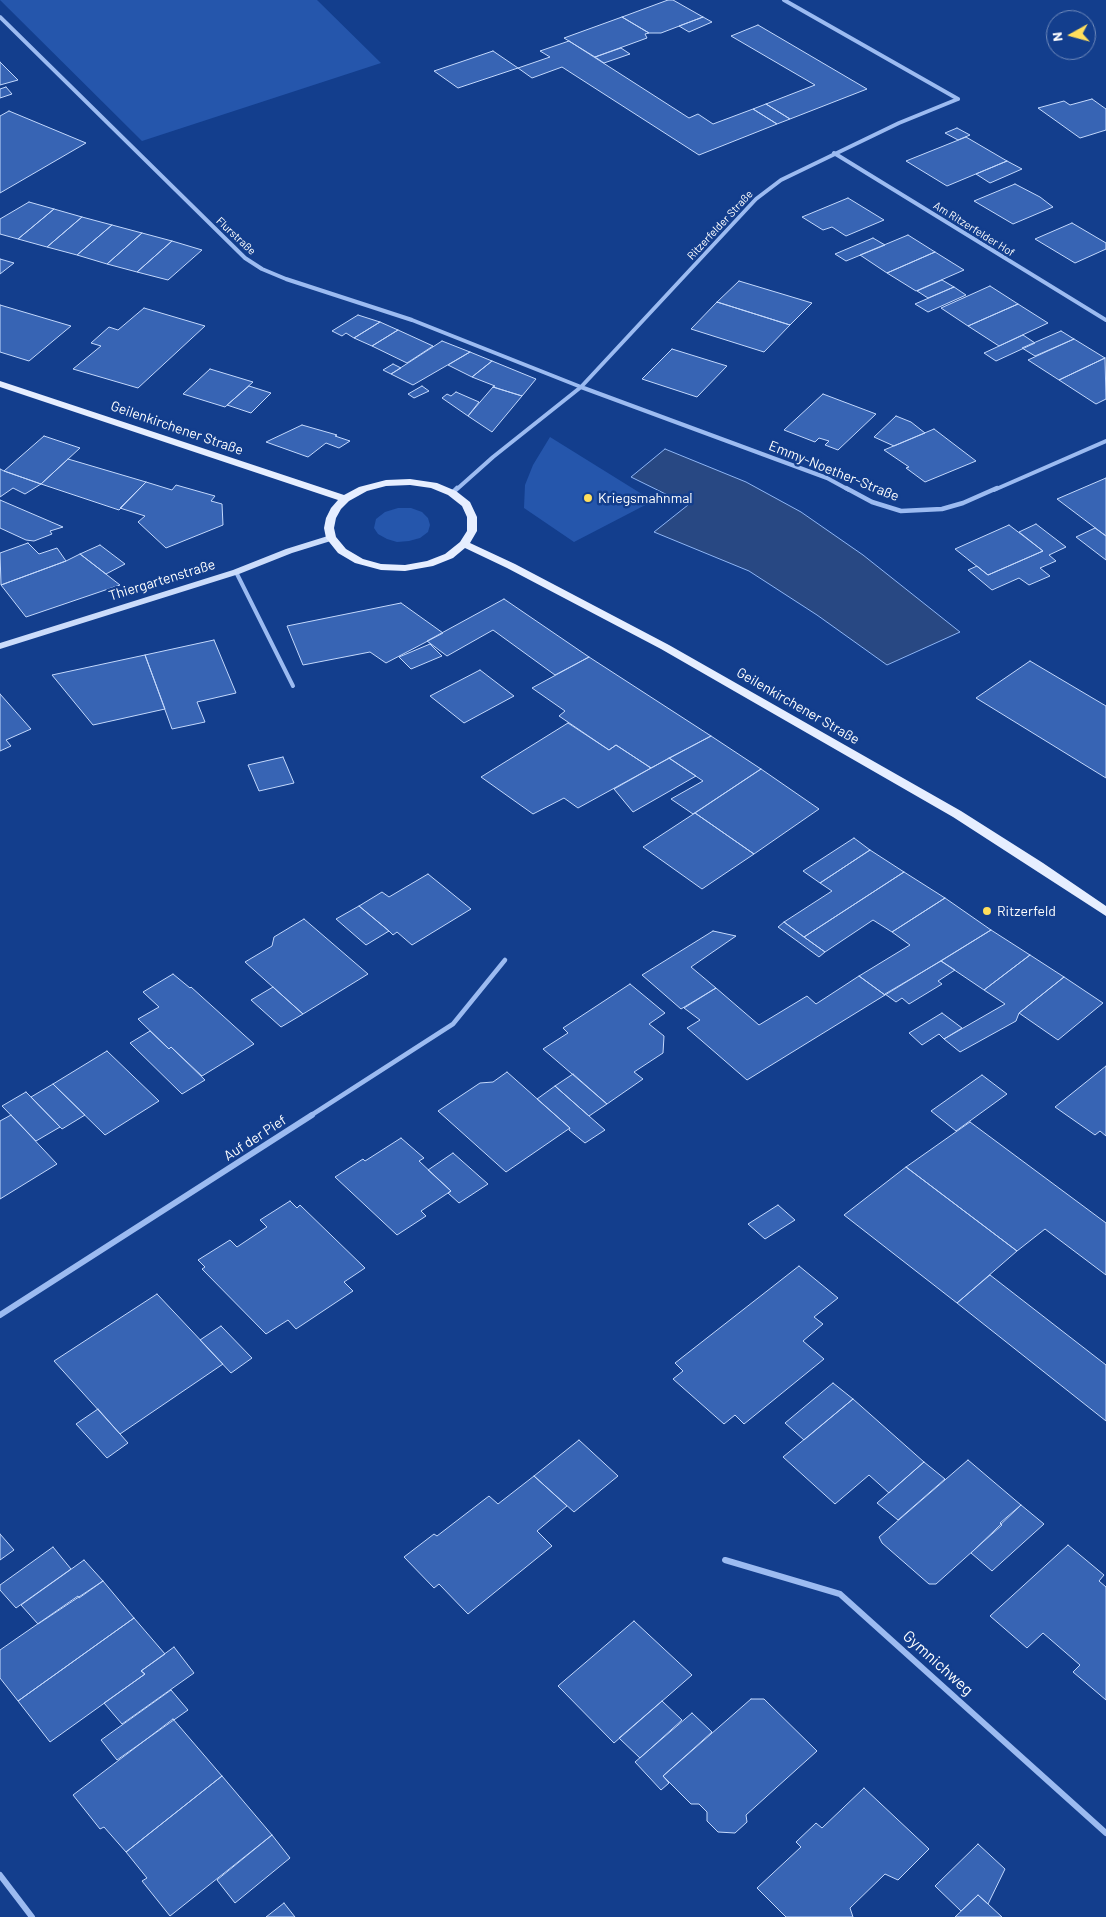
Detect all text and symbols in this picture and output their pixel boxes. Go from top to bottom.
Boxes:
north arrow [1046,10,1096,60]
text: N [1048,31,1066,42]
street label: Ritzerfelder Straße [684,187,756,263]
street label: Am Ritzerfelder Hof [931,199,1017,259]
street label: Flurstraße [213,214,259,258]
street label: Geilenkirchener Straße [108,397,246,459]
street label: Emmy-Noether-Straße [766,437,902,505]
place label: Kriegsmahnmal [598,490,693,506]
marker: Kriegsmahnmal [582,492,594,504]
street label: Thiergartenstraße [107,556,217,604]
street label: Geilenkirchener Straße [734,664,862,748]
place label: Ritzerfeld [997,903,1056,919]
marker: Ritzerfeld [981,905,993,917]
street label: Auf der Pief [221,1112,289,1164]
street label: Gymnichweg [899,1626,977,1700]

